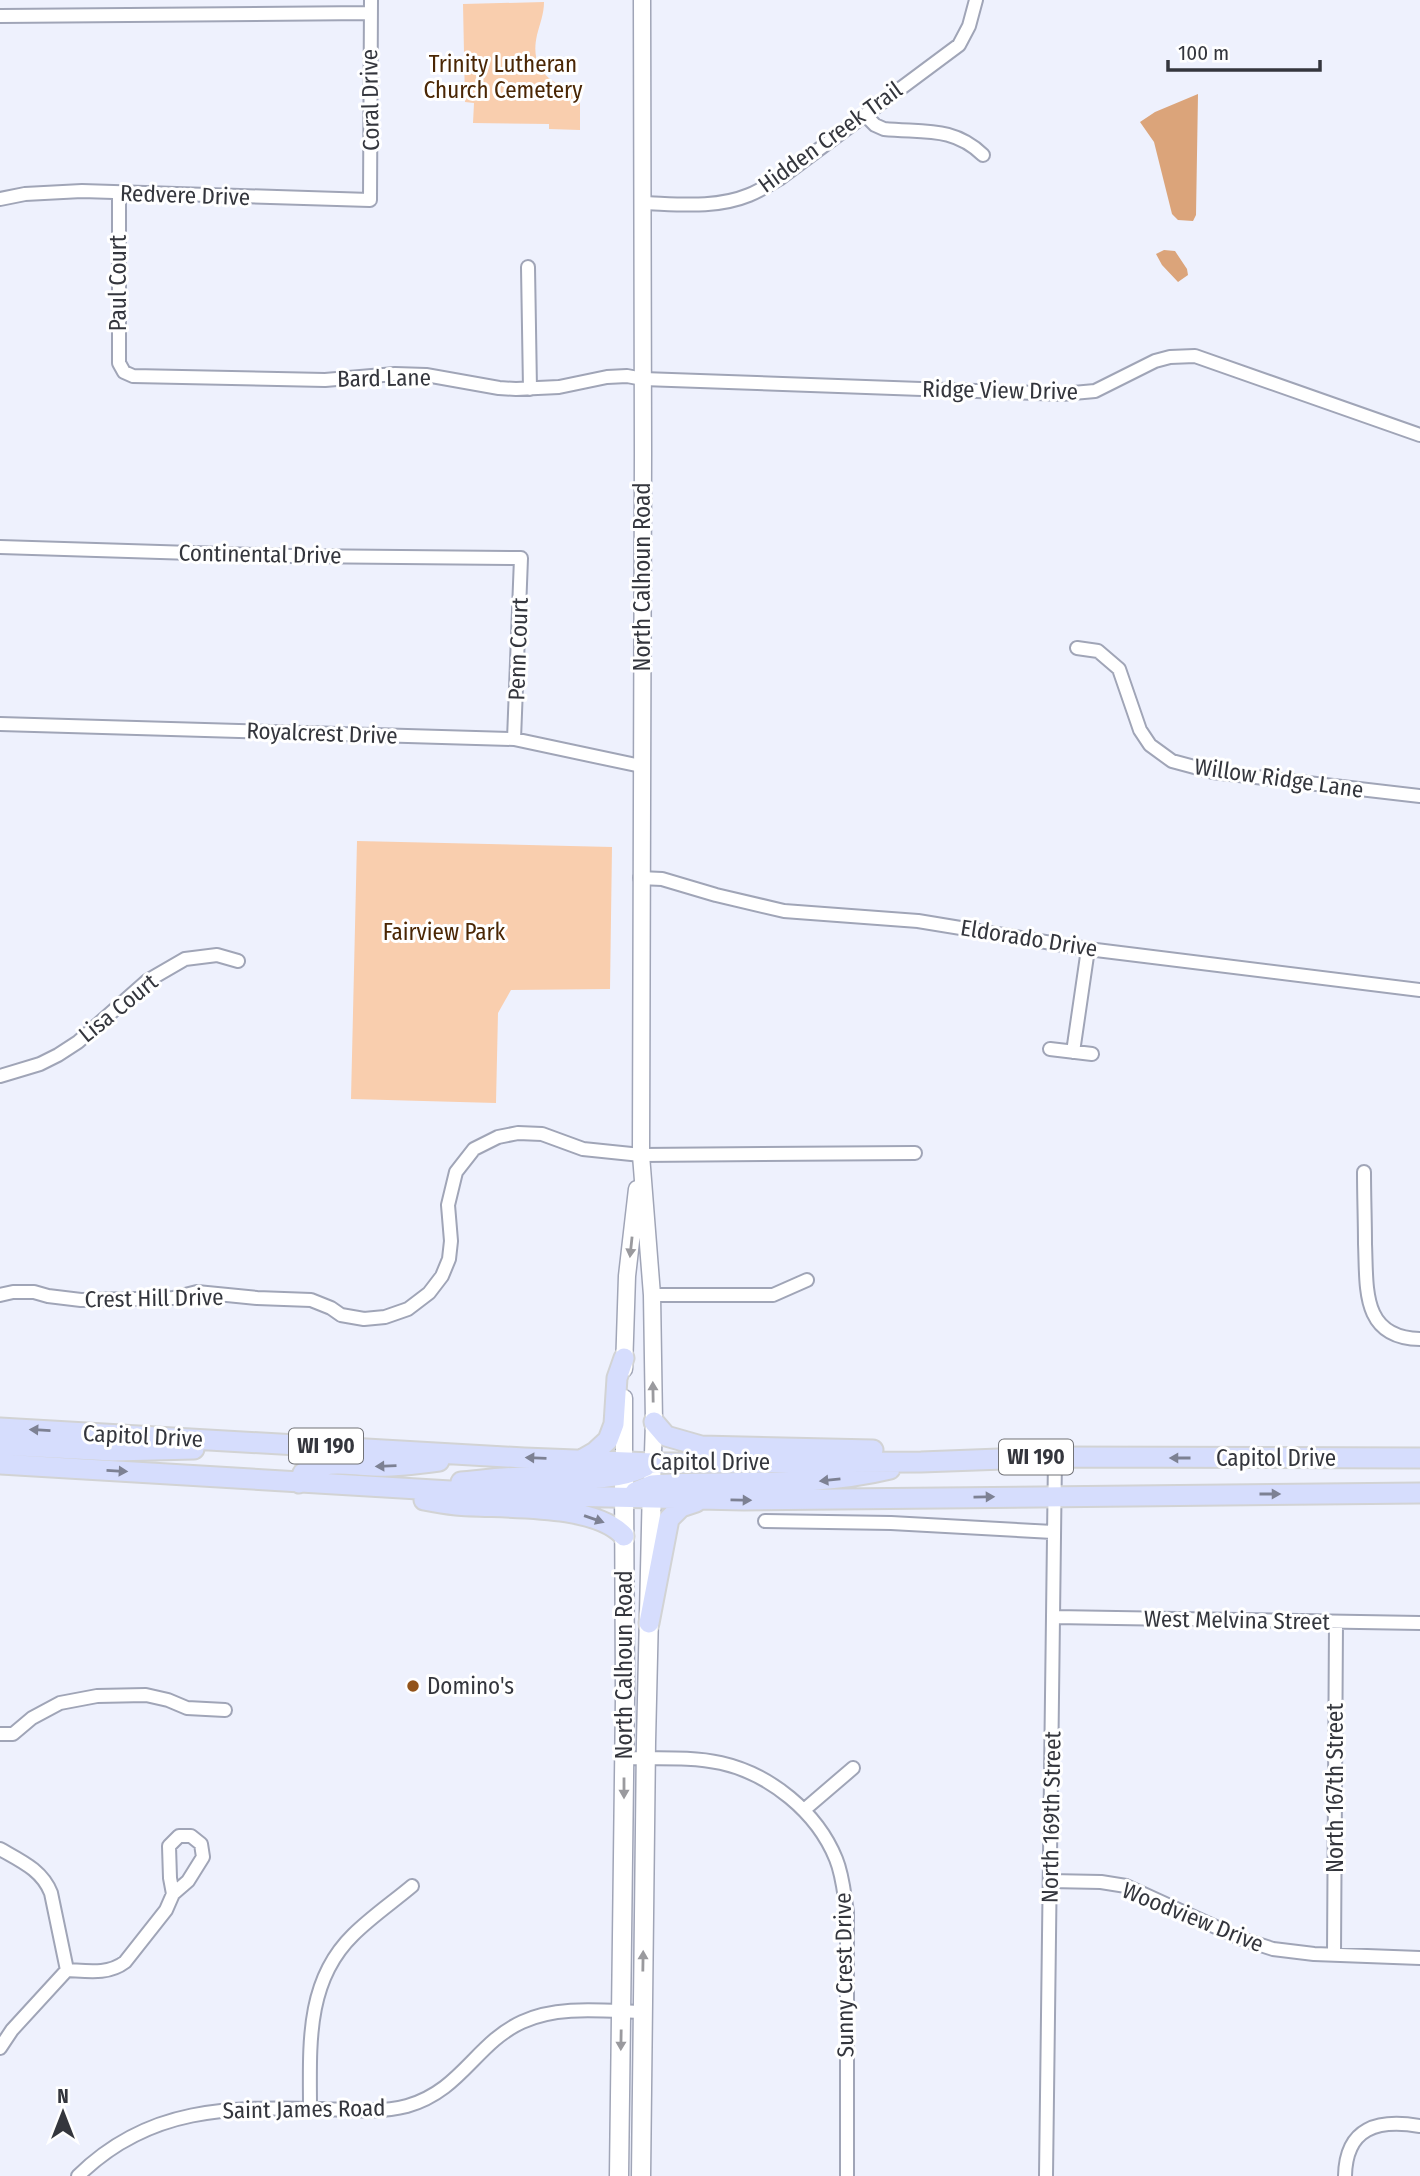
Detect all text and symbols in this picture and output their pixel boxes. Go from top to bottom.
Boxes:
scale bar [1168,28,1320,72]
text: 100 m [1178,40,1229,66]
street label: Coral Drive [355,49,385,151]
park label: Trinity Lutheran Church Cemetery [424,50,583,104]
street label: Hidden Creek Trail [752,75,908,199]
street label: Redvere Drive [119,179,251,211]
street label: Paul Court [104,234,132,331]
street label: Bard Lane [337,363,431,393]
street label: Ridge View Drive [922,375,1078,405]
street label: North Calhoun Road [628,482,656,672]
street label: Continental Drive [178,539,342,569]
street label: Penn Court [502,596,534,701]
street label: Royalcrest Drive [246,716,398,750]
street label: Willow Ridge Lane [1193,752,1365,804]
street label: Eldorado Drive [959,913,1099,963]
park label: Fairview Park [383,918,506,946]
street label: Lisa Court [73,967,163,1048]
one-way arrow [625,1236,636,1258]
street label: Crest Hill Drive [84,1283,224,1313]
one-way arrow [648,1381,659,1403]
street label: Capitol Drive [82,1419,204,1453]
one-way arrow [28,1424,50,1435]
road number: WI 190 [289,1428,363,1464]
road number: WI 190 [999,1440,1073,1474]
street label: Capitol Drive [1216,1444,1336,1472]
street label: Capitol Drive [650,1448,770,1476]
one-way arrow [1169,1452,1191,1463]
one-way arrow [524,1453,546,1464]
one-way arrow [375,1461,397,1472]
one-way arrow [106,1466,128,1477]
one-way arrow [819,1474,841,1485]
one-way arrow [1260,1488,1282,1500]
one-way arrow [973,1491,995,1503]
one-way arrow [730,1494,752,1506]
one-way arrow [584,1514,605,1525]
street label: North Calhoun Road [610,1570,638,1760]
street label: West Melvina Street [1144,1604,1331,1636]
place label: Domino's [427,1672,514,1700]
marker: Domino's [405,1678,421,1694]
street label: North 167th Street [1321,1703,1349,1873]
street label: North 169th Street [1036,1730,1067,1903]
one-way arrow [618,1777,630,1799]
street label: Woodview Drive [1118,1876,1268,1958]
street label: Sunny Crest Drive [829,1892,859,2058]
one-way arrow [638,1950,649,1972]
one-way arrow [616,2029,627,2051]
north arrow [28,2078,98,2148]
text: N [57,2085,69,2108]
street label: Saint James Road [222,2094,386,2124]

